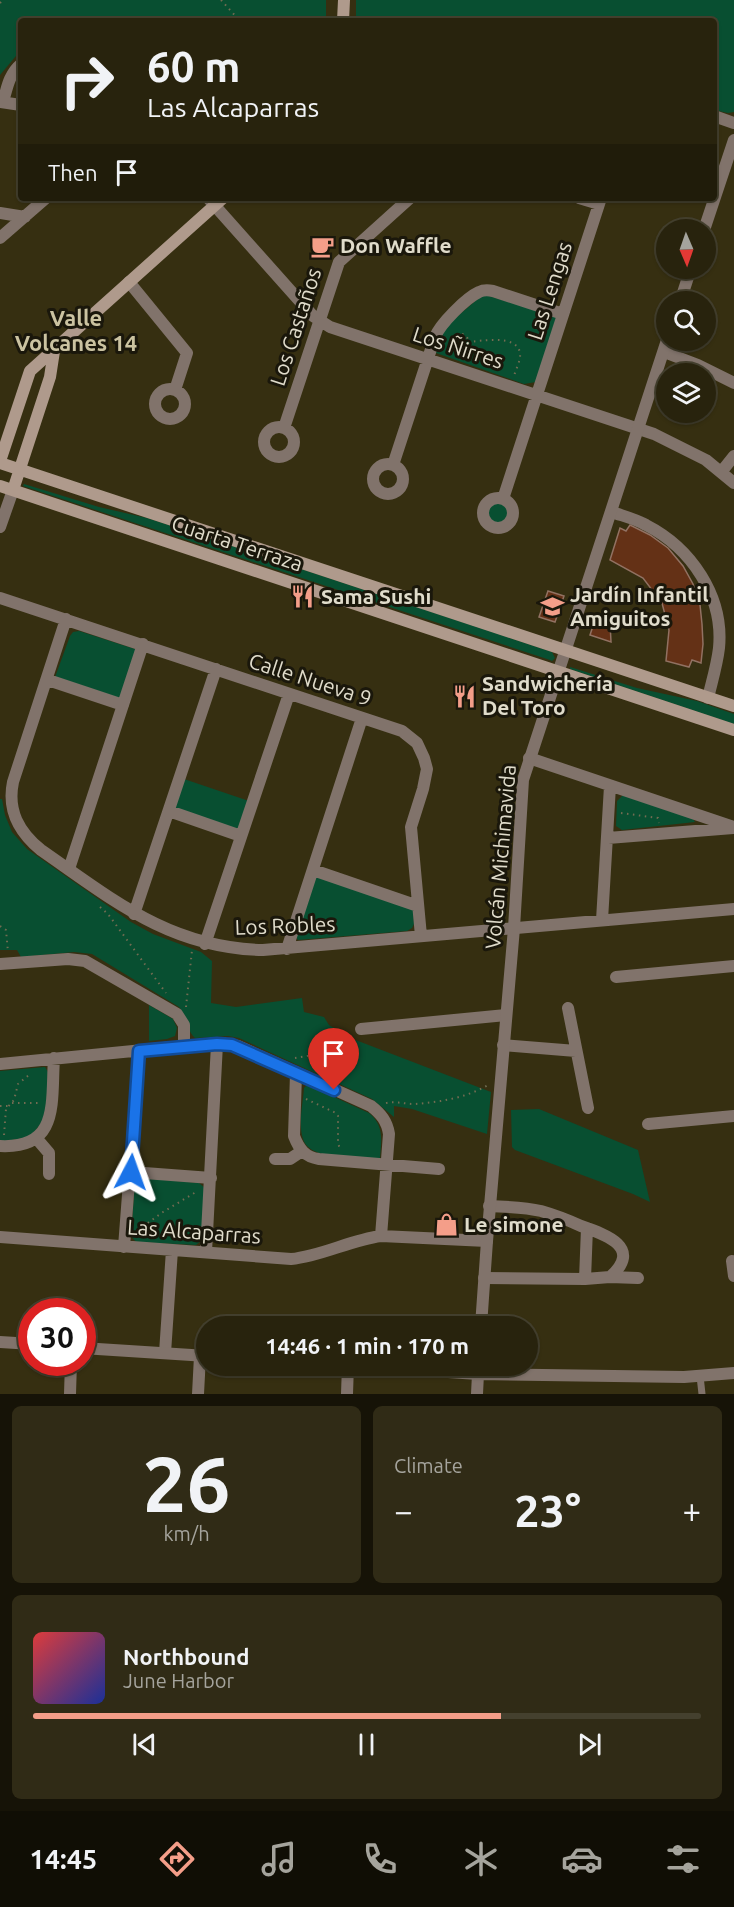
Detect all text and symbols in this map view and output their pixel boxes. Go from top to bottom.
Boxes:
icon: right [48,42,126,120]
text: 60 m [147,43,241,90]
text: Las Alcaparras [147,92,319,122]
icon: arrive [110,156,143,189]
text: Then [48,160,98,185]
north arrow [656,219,716,279]
map controls [656,219,716,423]
cafe icon: Don Waffle [309,233,335,259]
place label: Don Waffle [340,233,452,257]
street label: Las Lengas [522,239,576,343]
street label: Los Castaños [265,265,325,388]
button: search [656,291,716,351]
district label: Valle Volcanes 14 [15,305,137,355]
street label: Los Ñirres [410,321,507,373]
button: layers [656,363,716,423]
street label: Cuarta Terraza [169,511,306,576]
place label: Jardín Infantil Amiguitos [570,582,709,630]
restaurant icon: Sama Sushi [290,584,316,610]
place label: Sama Sushi [321,584,431,608]
school or university icon: Jardín Infantil Amiguitos [539,594,565,620]
street label: Calle Nueva 9 [246,648,375,710]
place label: Sandwichería Del Toro [482,671,613,719]
restaurant icon: Sandwichería Del Toro [451,683,477,709]
street label: Volcán Michimavida [480,764,520,950]
street label: Los Robles [234,911,336,939]
pin [308,1028,359,1090]
icon: arrive [317,1037,350,1070]
position arrow [99,1140,163,1204]
shop icon: Le simone [433,1212,459,1238]
place label: Le simone [464,1212,564,1236]
street label: Las Alcaparras [126,1214,262,1248]
speed limit sign: 30 [18,1298,96,1376]
text: 14:46 · 1 min · 170 m [265,1333,469,1358]
text: 26 [143,1439,230,1527]
text: Climate [394,1454,463,1477]
text: 23° [514,1485,581,1536]
text: − [394,1492,413,1529]
text: + [682,1492,701,1529]
text: km/h [163,1522,210,1545]
text: Northbound [123,1644,249,1669]
text: June Harbor [123,1669,234,1692]
icon: previous [128,1728,161,1761]
icon: pause [350,1728,383,1761]
icon: next [573,1728,606,1761]
icon: directions [156,1838,198,1880]
icon: music [258,1838,300,1880]
icon: phone [359,1838,401,1880]
icon: climate [460,1838,502,1880]
icon: car [561,1838,603,1880]
icon: filters [662,1838,704,1880]
text: 14:45 [30,1844,97,1874]

